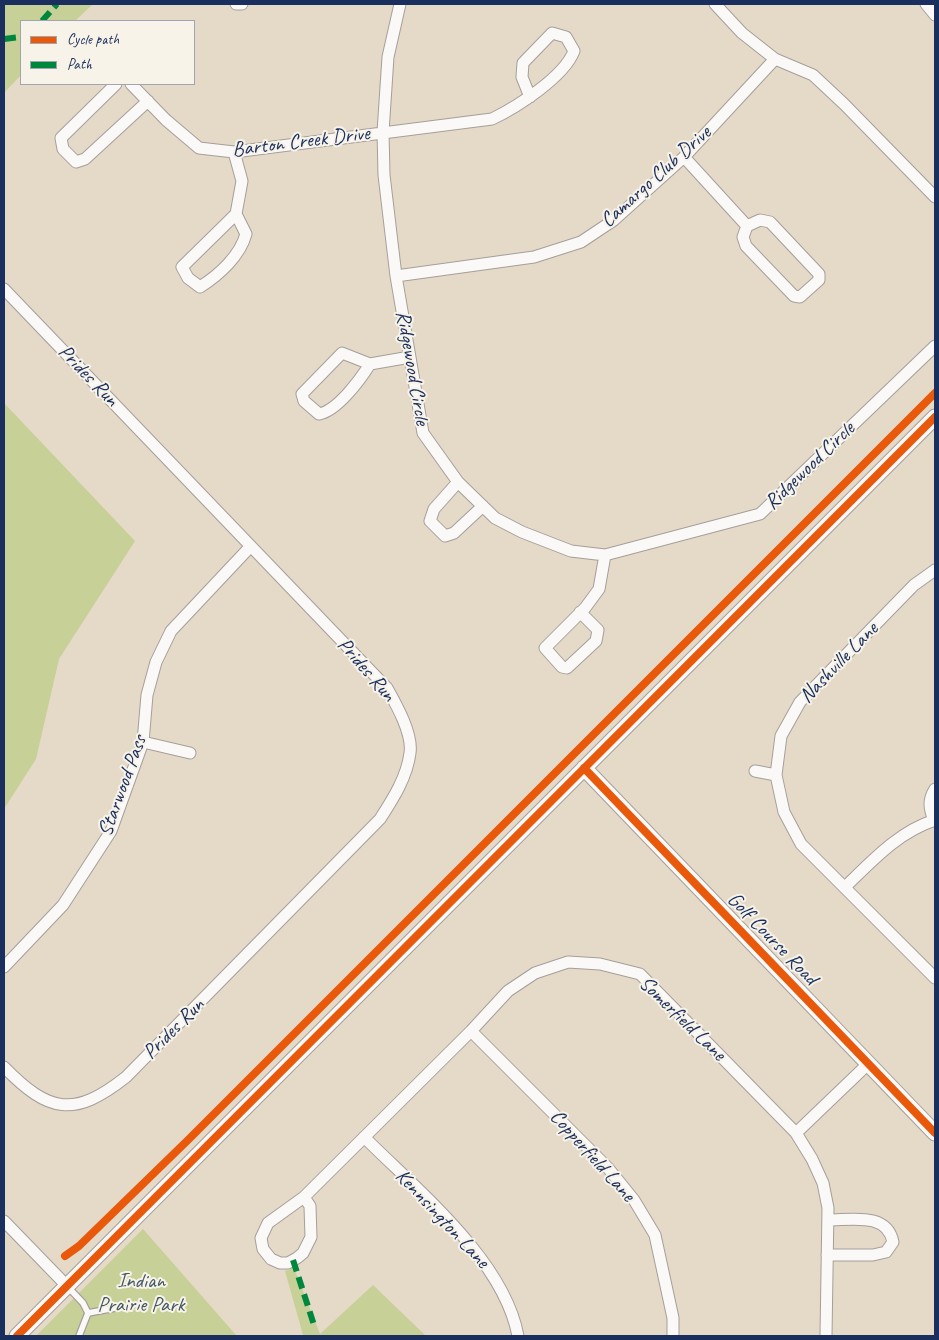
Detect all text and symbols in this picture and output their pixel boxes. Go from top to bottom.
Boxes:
legend [20,20,195,85]
text: Cycle path [67,30,119,49]
text: Path [67,55,92,74]
street label: Barton Creek Drive [231,121,371,163]
street label: Camargo Club Drive [596,121,716,233]
street label: Ridgewood Circle [390,309,434,427]
street label: Prides Run [52,340,124,412]
street label: Ridgewood Circle [760,417,860,515]
street label: Nashville Lane [794,617,884,709]
street label: Prides Run [331,633,401,707]
street label: Starwood Pass [93,732,153,840]
street label: Golf Course Road [722,887,822,991]
street label: Somerfield Lane [633,971,731,1067]
street label: Prides Run [138,993,210,1065]
street label: Copperfield Lane [544,1105,640,1207]
street label: Kennsington Lane [390,1164,494,1274]
park label: Indian Prairie Park [97,1268,185,1318]

